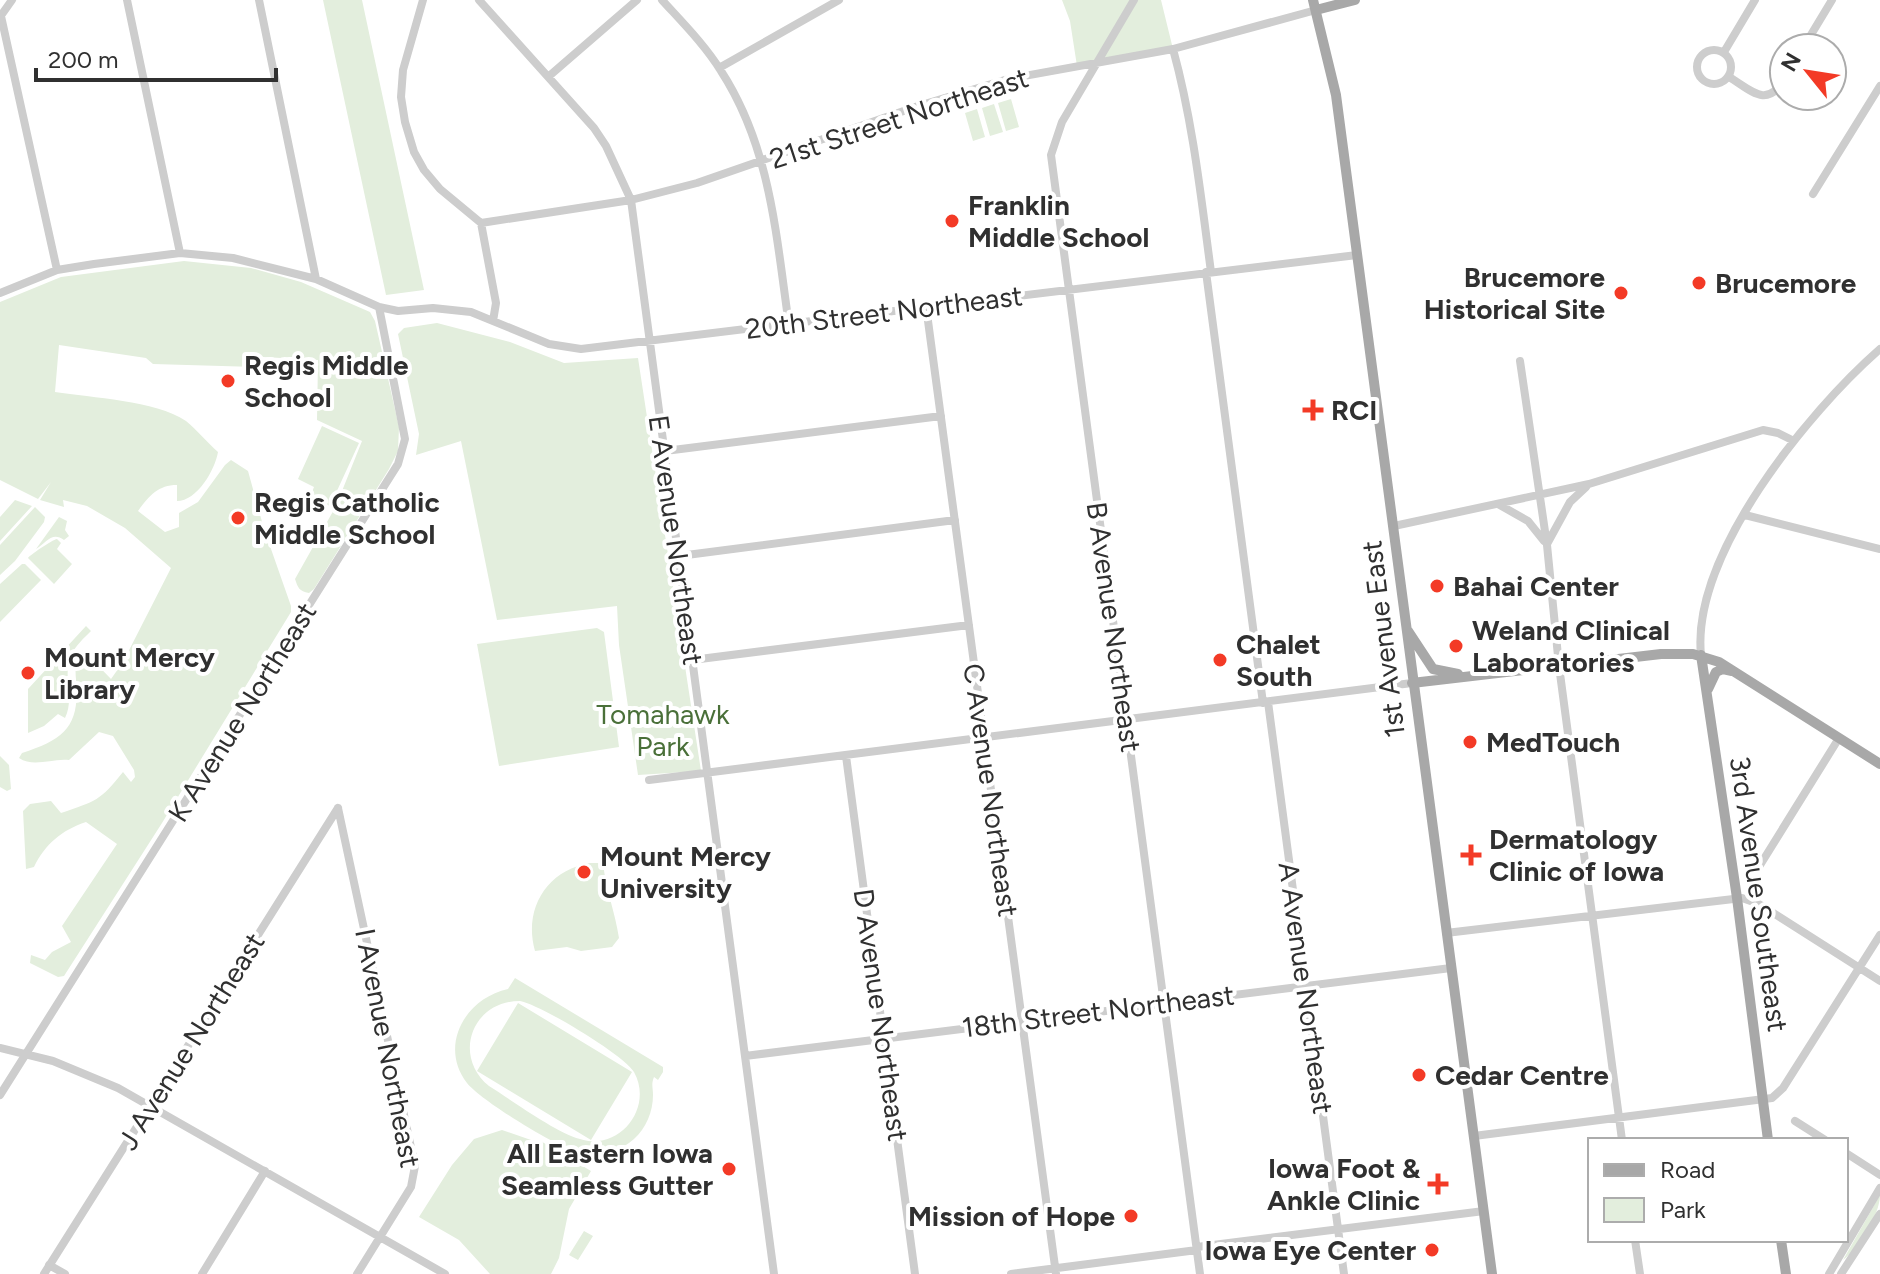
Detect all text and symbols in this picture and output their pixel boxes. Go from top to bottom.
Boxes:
scale bar [36,32,276,82]
north arrow [1768,32,1848,112]
text: 200 m [48,45,119,74]
text: N [1775,48,1807,76]
street label: 21st Street Northeast [765,60,1033,176]
place label: Franklin Middle School [968,188,1149,254]
marker: Franklin Middle School [943,212,961,230]
place label: Brucemore Historical Site [1424,260,1605,326]
place label: Brucemore [1715,266,1856,300]
marker: Brucemore [1690,274,1708,292]
street label: 20th Street Northeast [744,278,1024,346]
marker: Brucemore Historical Site [1612,284,1630,302]
place label: Regis Middle School [244,348,409,414]
marker: Regis Middle School [219,372,237,390]
place label: RCI [1331,393,1377,427]
marker: RCI [1302,399,1324,421]
street label: E Avenue Northeast [642,413,710,667]
place label: Regis Catholic Middle School [254,485,440,551]
street label: B Avenue Northeast [1080,500,1148,754]
marker: Regis Catholic Middle School [229,509,247,527]
street label: 1st Avenue East [1354,539,1412,739]
place label: Bahai Center [1453,569,1619,603]
marker: Bahai Center [1428,577,1446,595]
street label: K Avenue Northeast [161,596,323,828]
place label: Weland Clinical Laboratories [1472,613,1670,679]
place label: Chalet South [1236,627,1321,693]
marker: Weland Clinical Laboratories [1447,637,1465,655]
place label: Mount Mercy Library [44,640,216,706]
marker: Chalet South [1211,651,1229,669]
street label: C Avenue Northeast [956,661,1026,919]
marker: Mount Mercy Library [19,664,37,682]
park label: Tomahawk Park [596,697,730,763]
place label: MedTouch [1486,725,1620,759]
marker: MedTouch [1461,733,1479,751]
street label: 3rd Avenue Southeast [1723,754,1795,1034]
place label: Dermatology Clinic of Iowa [1489,822,1664,888]
place label: Mount Mercy University [600,839,772,905]
marker: Dermatology Clinic of Iowa [1460,844,1482,866]
street label: A Avenue Northeast [1271,860,1341,1116]
marker: Mount Mercy University [575,863,593,881]
street label: D Avenue Northeast [846,887,916,1143]
street label: J Avenue Northeast [110,926,272,1156]
street label: I Avenue Northeast [348,926,428,1170]
street label: 18th Street Northeast [960,977,1236,1045]
place label: Cedar Centre [1435,1058,1609,1092]
marker: Cedar Centre [1410,1066,1428,1084]
place label: All Eastern Iowa Seamless Gutter [501,1136,713,1202]
legend [1588,1138,1848,1242]
place label: Iowa Foot & Ankle Clinic [1267,1151,1421,1217]
text: Road [1660,1155,1715,1184]
marker: All Eastern Iowa Seamless Gutter [720,1160,738,1178]
marker: Iowa Foot & Ankle Clinic [1427,1173,1449,1195]
text: Park [1660,1195,1706,1224]
place label: Mission of Hope [908,1199,1115,1233]
marker: Mission of Hope [1122,1207,1140,1225]
place label: Iowa Eye Center [1205,1233,1416,1267]
marker: Iowa Eye Center [1423,1241,1441,1259]

